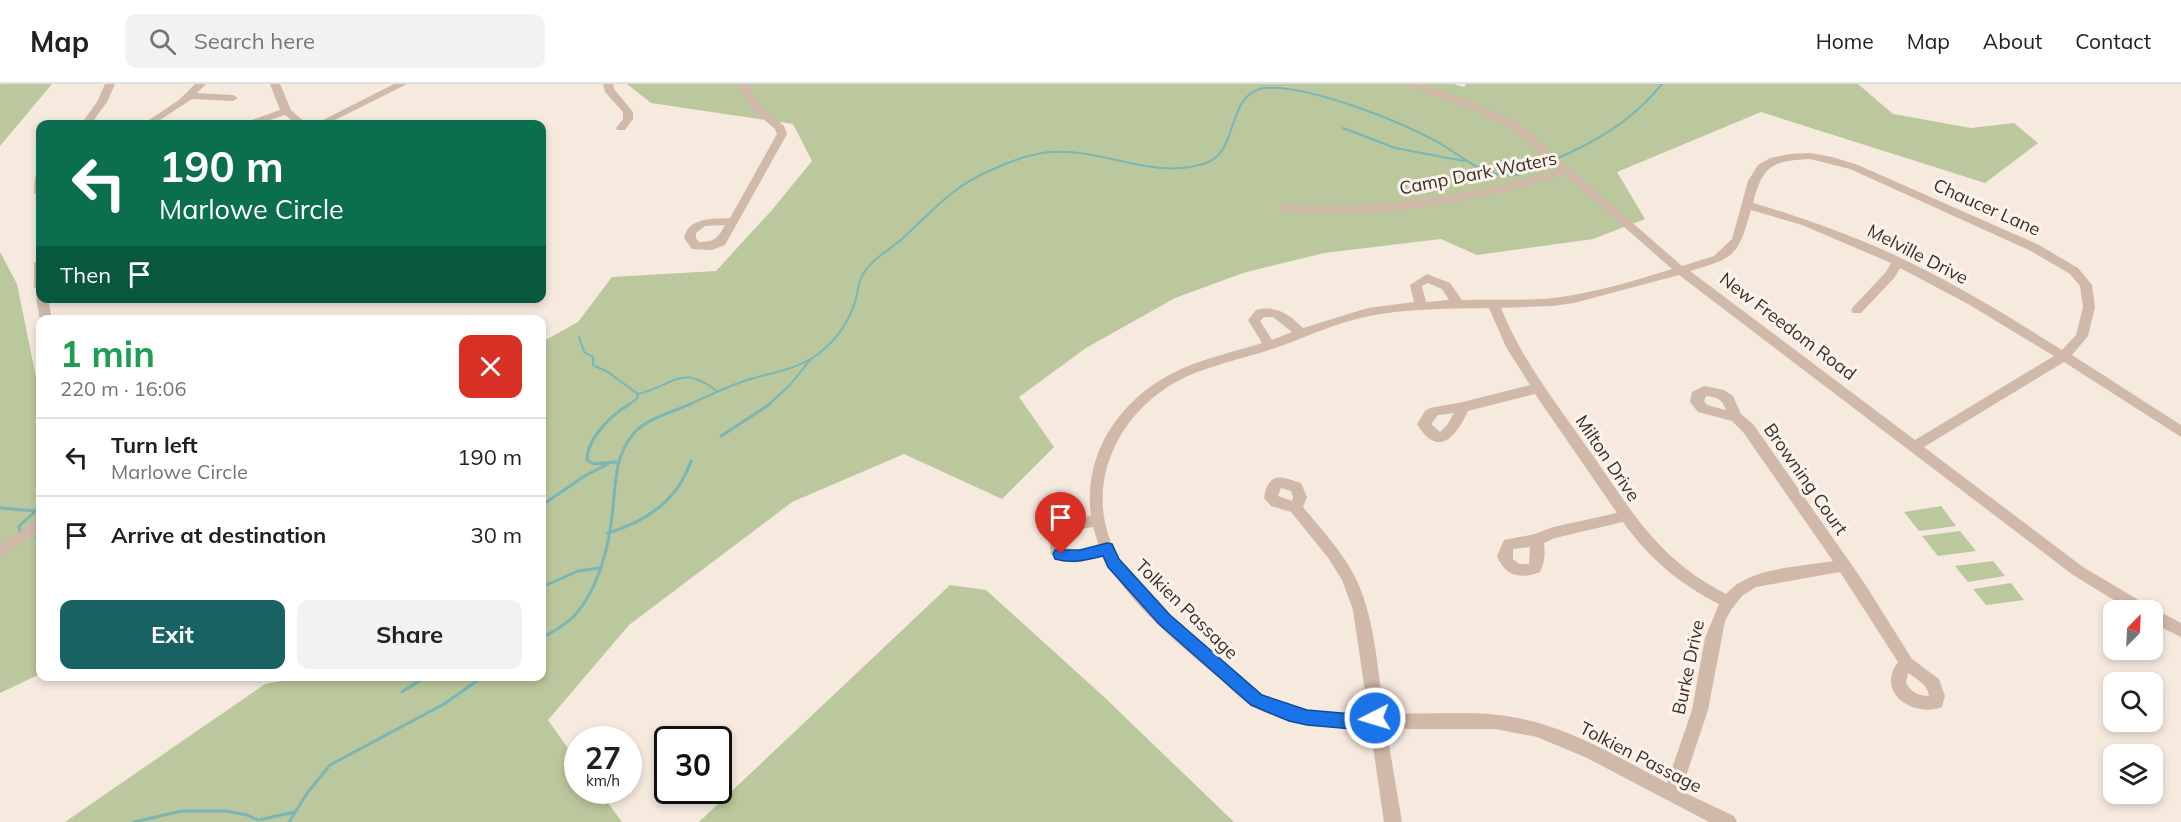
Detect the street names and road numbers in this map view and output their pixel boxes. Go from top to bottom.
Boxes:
street label: Camp Dark Waters [1397,146,1559,200]
street label: Chaucer Lane [1930,173,2044,241]
street label: Melville Drive [1864,219,1972,289]
street label: New Freedom Road [1715,267,1861,385]
street label: Milton Drive [1571,410,1645,506]
street label: Browning Court [1759,419,1853,539]
street label: Tolkien Passage [1131,554,1243,664]
street label: Burke Drive [1667,618,1709,716]
street label: Tolkien Passage [1576,716,1706,798]

